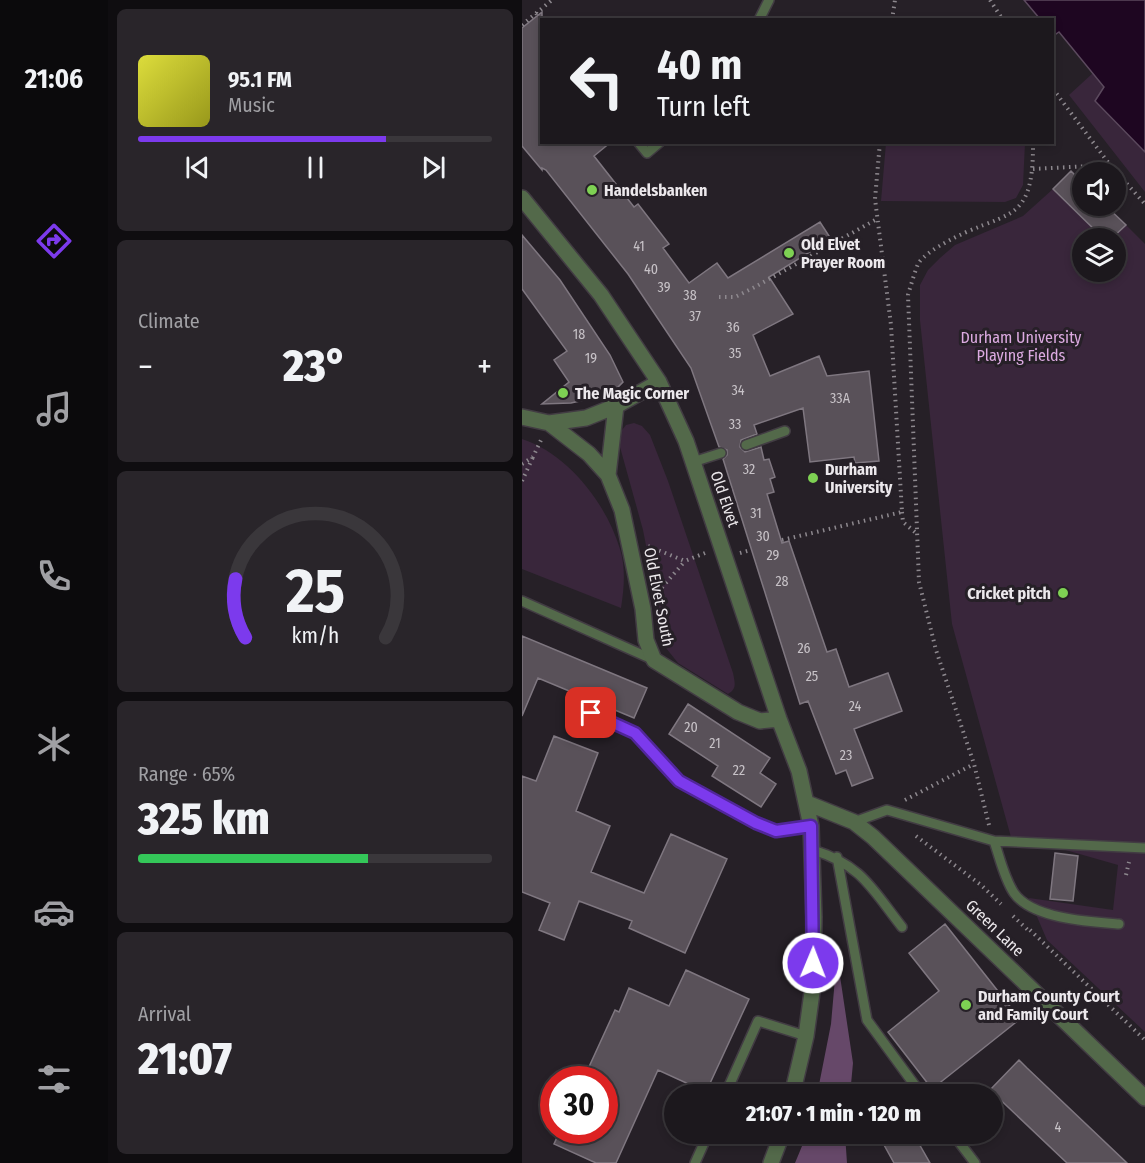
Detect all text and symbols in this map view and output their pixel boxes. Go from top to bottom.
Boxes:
text: 40 m [657,40,742,90]
icon: left [558,42,636,120]
text: 21:06 [25,63,83,95]
text: 95.1 FM [228,66,292,93]
text: Turn left [657,91,750,123]
text: Music [228,93,275,117]
icon: previous [181,151,214,184]
icon: pause [299,151,332,184]
icon: next [417,151,450,184]
map controls [1072,162,1126,282]
button: sound [1072,162,1126,216]
place label: Handelsbanken [604,181,708,200]
marker: Handelsbanken [585,183,599,197]
icon: directions [33,220,75,262]
button: layers [1072,228,1126,282]
place label: Old Elvet Prayer Room [801,235,885,272]
house number: 41 [633,238,645,255]
marker: Old Elvet Prayer Room [782,246,796,260]
house number: 40 [644,261,658,278]
house number: 39 [658,279,671,296]
house number: 38 [683,287,697,304]
house number: 37 [689,308,701,325]
text: Climate [138,309,200,333]
house number: 36 [726,319,740,336]
house number: 18 [573,326,585,343]
park label: Durham University Playing Fields [961,328,1082,365]
text: 23° [283,339,347,393]
house number: 35 [729,345,741,362]
text: − [138,347,153,387]
text: + [477,347,492,387]
house number: 19 [585,350,597,367]
house number: 34 [731,382,745,399]
place label: The Magic Corner [575,384,689,403]
marker: The Magic Corner [556,386,570,400]
icon: music [33,388,75,430]
house number: 33A [830,390,851,407]
house number: 33 [729,416,741,433]
place label: Durham University [825,460,893,497]
house number: 32 [743,461,755,478]
street label: Old Elvet [707,468,744,530]
marker: Durham University [806,471,820,485]
house number: 31 [750,505,762,522]
house number: 30 [756,528,770,545]
street label: Old Elvet South [640,546,678,648]
house number: 29 [767,547,780,564]
icon: phone [33,555,75,597]
text: 25 [284,555,345,630]
house number: 28 [775,573,789,590]
place label: Cricket pitch [967,584,1051,603]
marker: Cricket pitch [1056,586,1070,600]
text: km/h [291,624,339,650]
house number: 26 [797,640,811,657]
house number: 25 [806,668,818,685]
pin [565,687,616,738]
icon: arrive [574,696,607,729]
house number: 24 [849,698,862,715]
house number: 20 [684,719,698,736]
icon: climate [33,723,75,765]
house number: 21 [709,735,721,752]
house number: 23 [840,747,852,764]
text: Range · 65% [138,762,235,786]
house number: 22 [733,762,745,779]
text: 325 km [138,792,270,846]
icon: car [33,891,75,933]
street label: Green Lane [962,896,1028,960]
position arrow [781,931,845,995]
place label: Durham County Court and Family Court [978,987,1120,1024]
marker: Durham County Court and Family Court [959,998,973,1012]
text: Arrival [138,1002,191,1026]
text: 21:07 [138,1032,232,1086]
icon: filters [33,1058,75,1100]
speed limit sign: 30 [540,1066,618,1144]
text: 21:07 · 1 min · 120 m [746,1100,921,1127]
house number: 4 [1055,1119,1062,1136]

